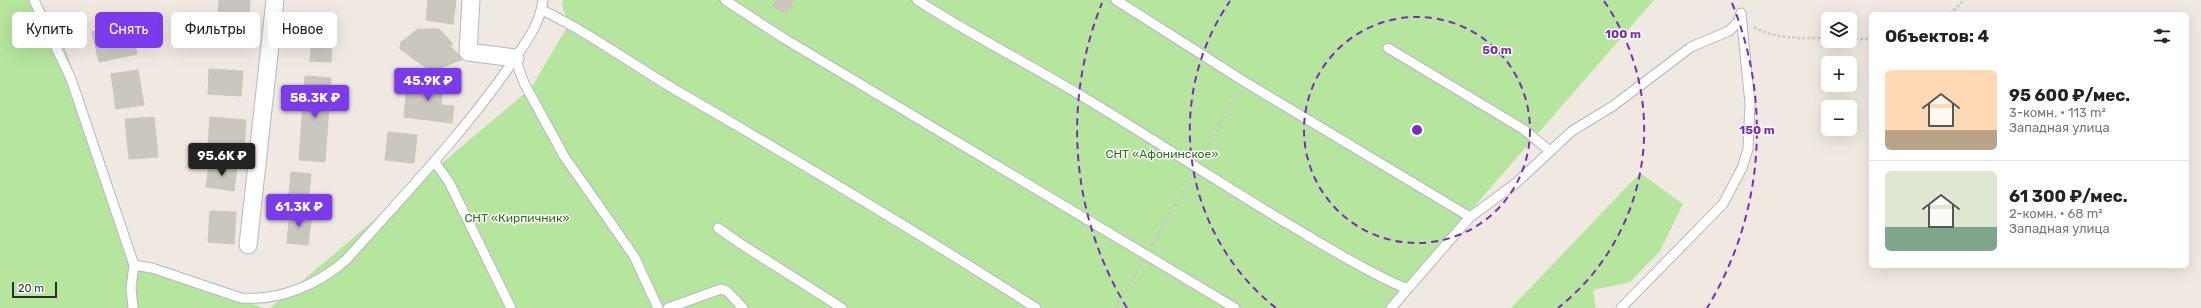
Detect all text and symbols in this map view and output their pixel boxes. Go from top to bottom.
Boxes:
chip: Купить [12,12,87,48]
chip: Снять [95,12,163,48]
chip: Фильтры [171,12,260,48]
chip: Новое [268,12,337,48]
map controls [1821,12,1857,136]
button: layers [1821,12,1857,48]
icon: filters [2151,25,2173,47]
text: Объектов: 4 [1885,26,1989,46]
text: 100 m [1605,27,1641,41]
text: 50 m [1482,43,1512,57]
button: + [1821,56,1857,92]
pin: 45.9K ₽ [391,68,465,102]
text: 45.9K ₽ [403,73,453,88]
pin: 58.3K ₽ [278,85,352,119]
text: 95 600 ₽/мес. [2009,85,2130,105]
icon: home [1917,86,1965,134]
text: 58.3K ₽ [290,90,340,105]
button: − [1821,100,1857,136]
text: 3-комн. · 113 m² [2009,105,2106,120]
text: Западная улица [2009,120,2110,135]
centre of rings [1410,123,1424,137]
text: 150 m [1739,123,1775,137]
pin: 95.6K ₽ [185,143,259,177]
park label: СНТ «Афонинское» [1106,147,1218,161]
text: 95.6K ₽ [197,148,247,163]
text: 61 300 ₽/мес. [2009,186,2128,206]
icon: home [1917,187,1965,235]
pin: 61.3K ₽ [262,194,336,228]
text: 61.3K ₽ [275,199,323,214]
text: 2-комн. · 68 m² [2009,206,2103,221]
park label: СНТ «Кирпичник» [464,211,570,225]
text: Западная улица [2009,221,2110,236]
scale bar [12,280,57,299]
text: 20 m [18,282,44,295]

